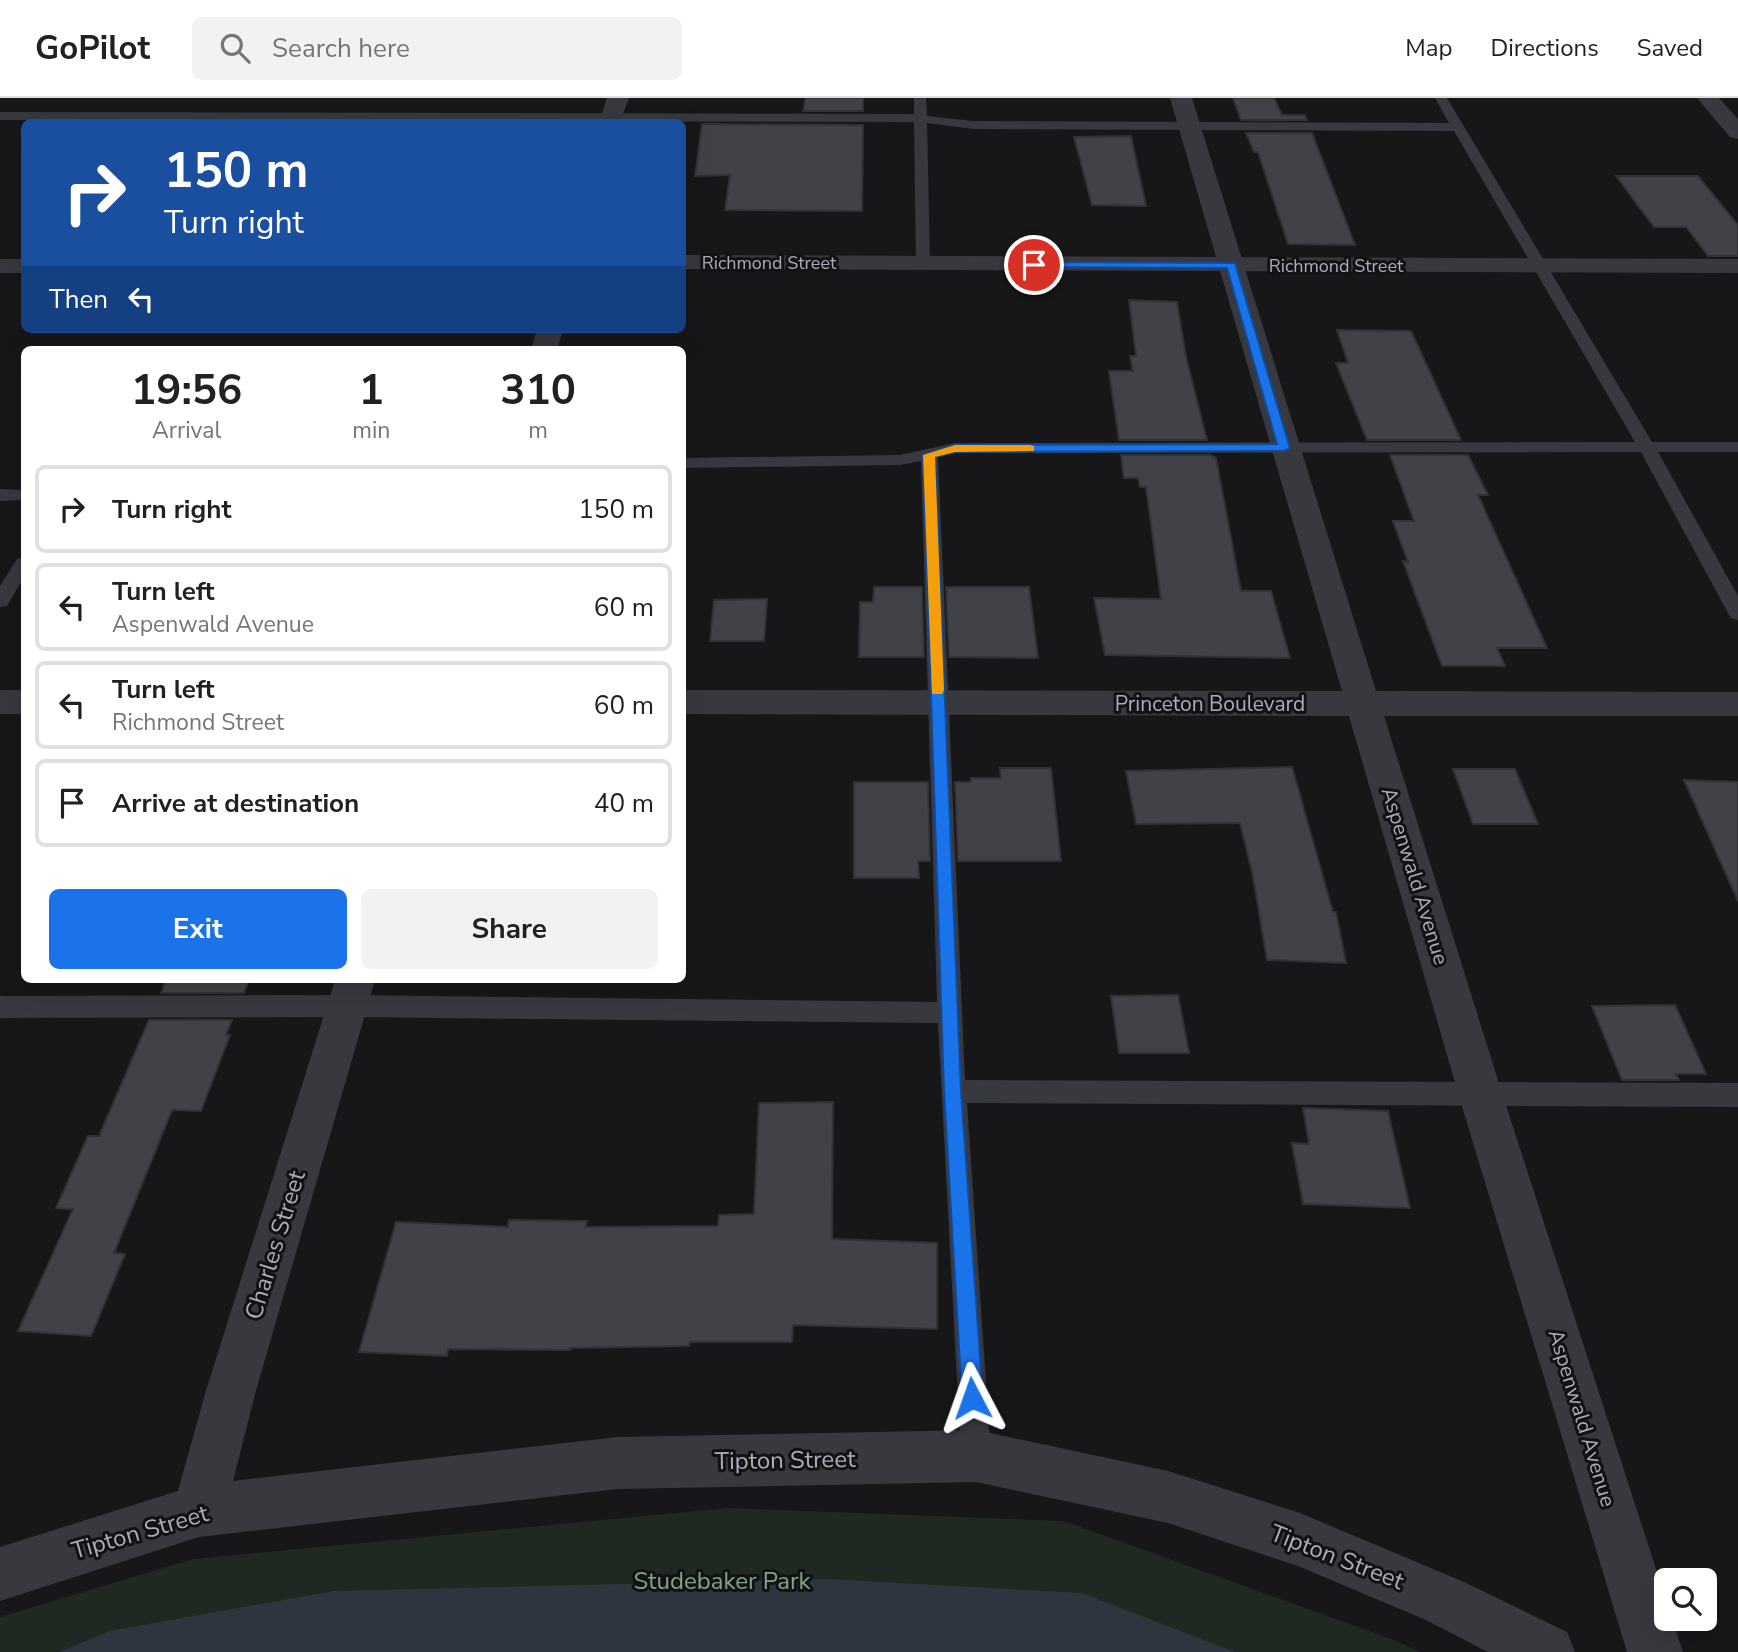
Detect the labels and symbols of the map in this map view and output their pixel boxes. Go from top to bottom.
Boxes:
pin [1004,235,1064,295]
street label: Richmond Street [702,251,837,275]
street label: Richmond Street [1269,254,1404,278]
street label: Princeton Boulevard [1115,690,1305,718]
street label: Aspenwald Avenue [1375,784,1455,968]
street label: Charles Street [237,1166,313,1323]
street label: Aspenwald Avenue [1542,1326,1622,1510]
position arrow [935,1361,1009,1435]
street label: Tipton Street [714,1443,856,1477]
street label: Tipton Street [68,1497,213,1567]
street label: Tipton Street [1266,1517,1409,1597]
park label: Studebaker Park [633,1565,812,1597]

